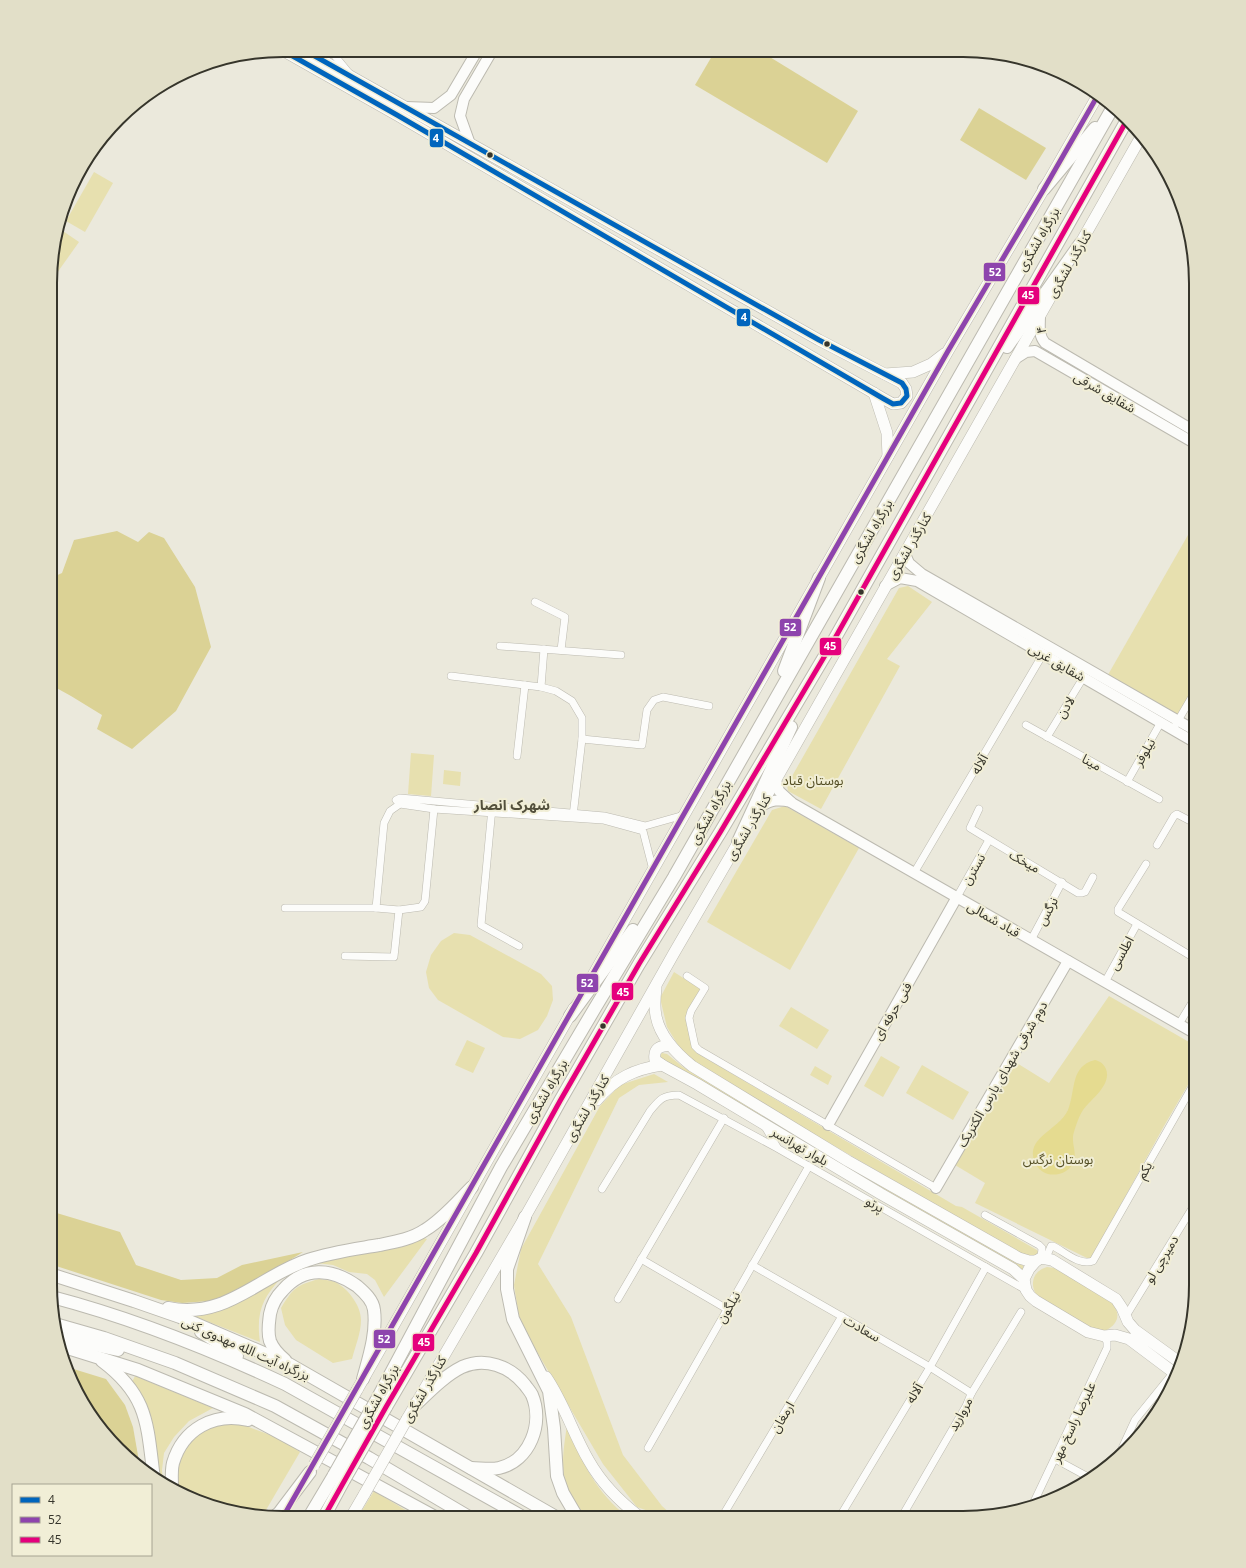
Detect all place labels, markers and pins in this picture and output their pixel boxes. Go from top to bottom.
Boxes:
unlabelled marker [485,150,495,160]
unlabelled marker [822,339,832,349]
unlabelled marker [856,587,866,597]
unlabelled marker [598,1021,608,1031]

